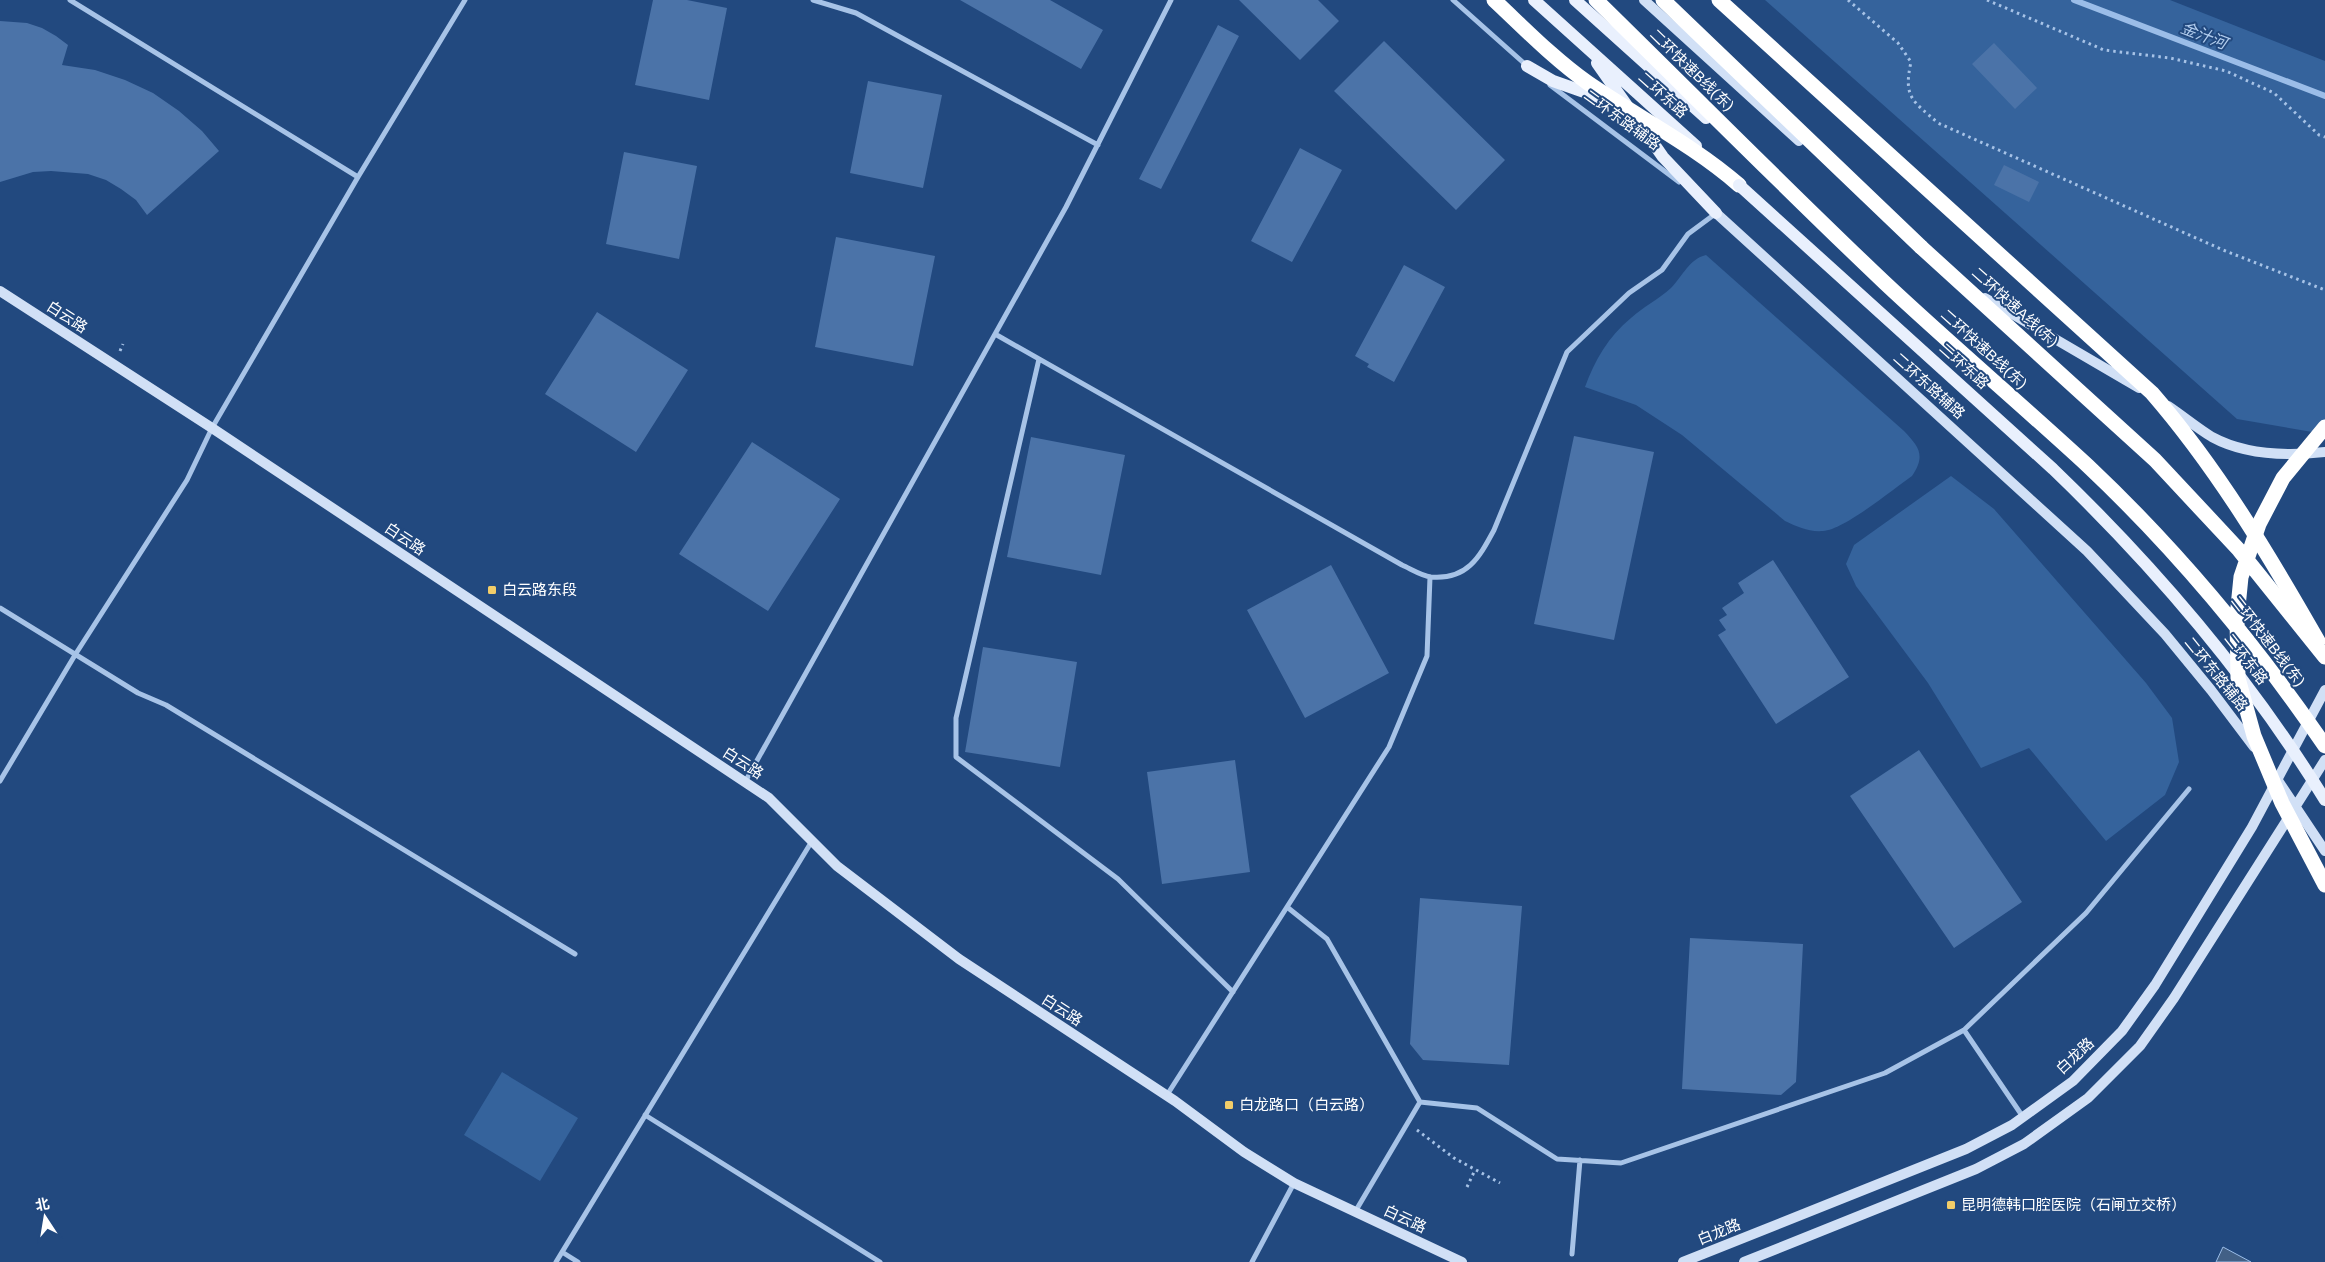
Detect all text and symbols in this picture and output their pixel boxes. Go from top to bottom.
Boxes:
water label: 金汁河 [2178,19,2232,53]
street label: 二环快速B线(东) [1647,25,1738,114]
street label: 二环东路 [1635,68,1691,121]
street label: 二环东路辅路 [1581,86,1664,153]
street label: 二环快速A线(东) [1969,264,2062,350]
street label: 白云路 [44,297,91,336]
street label: 二环快速B线(东) [1938,306,2031,392]
street label: 二环东路 [1936,339,1992,392]
street label: 二环东路辅路 [1890,349,1968,422]
street label: 白云路 [382,519,429,558]
place label: 白云路东段 [502,581,577,598]
marker: 白云路东段 [486,584,498,596]
street label: 二环快速B线(东) [2228,592,2309,689]
street label: 二环东路 [2221,630,2272,688]
street label: 二环东路辅路 [2181,633,2251,714]
street label: 白云路 [720,743,767,782]
street label: 白云路 [1039,990,1086,1029]
street label: 白龙路 [2052,1034,2097,1077]
place label: 白龙路口（白云路） [1239,1096,1374,1113]
marker: 白龙路口（白云路） [1223,1099,1235,1111]
north arrow [20,1192,70,1242]
text: 北 [34,1195,51,1214]
place label: 昆明德韩口腔医院（石闸立交桥） [1961,1196,2186,1213]
marker: 昆明德韩口腔医院（石闸立交桥） [1945,1199,1957,1211]
street label: 白云路 [1381,1201,1429,1236]
street label: 白龙路 [1695,1215,1743,1248]

